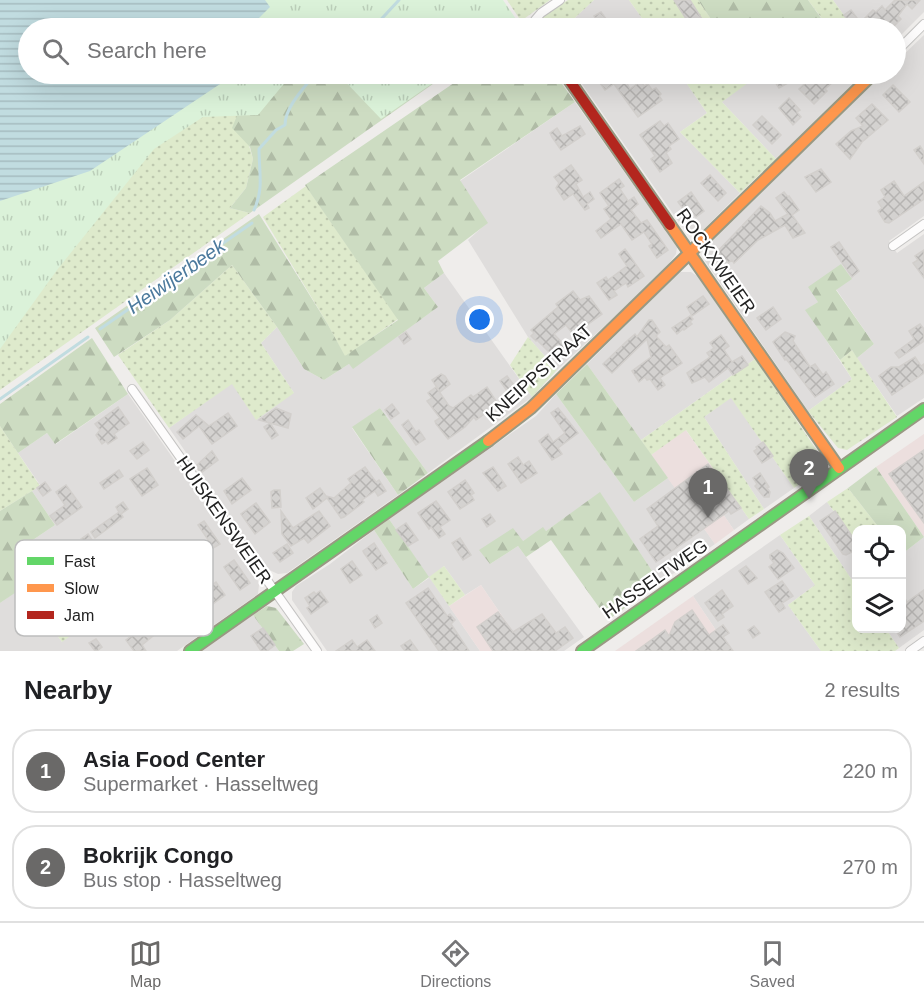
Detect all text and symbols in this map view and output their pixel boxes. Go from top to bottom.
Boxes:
search box [18,18,906,84]
icon: search [39,35,72,68]
text: Search here [87,38,207,63]
street label: ROCKXWEIER [673,205,759,317]
water label: Heiwijerbeek [123,234,230,318]
your location [465,305,494,334]
street label: KNEIPPSTRAAT [482,320,596,426]
pin: 2 [790,450,828,499]
street label: HUISKENSWEIER [172,452,276,588]
pin: 1 [688,468,728,518]
map controls [852,525,906,633]
button: locate [852,525,906,579]
street label: HASSELTWEG [599,535,711,623]
legend [15,540,213,636]
text: Fast [64,553,96,570]
button: layers [852,579,906,633]
text: Slow [64,580,99,597]
text: Jam [64,607,94,624]
text: Nearby [24,675,112,705]
text: 2 results [824,679,900,701]
text: Asia Food Center [83,747,265,772]
text: 1 [40,760,51,782]
text: 220 m [842,760,898,782]
text: Supermarket · Hasseltweg [83,773,319,795]
text: Bokrijk Congo [83,843,233,868]
text: 2 [40,856,51,878]
text: 270 m [842,856,898,878]
text: Bus stop · Hasseltweg [83,869,282,891]
tab: Map [129,937,162,991]
tab: Directions [420,937,491,991]
tab: Saved [750,937,795,991]

